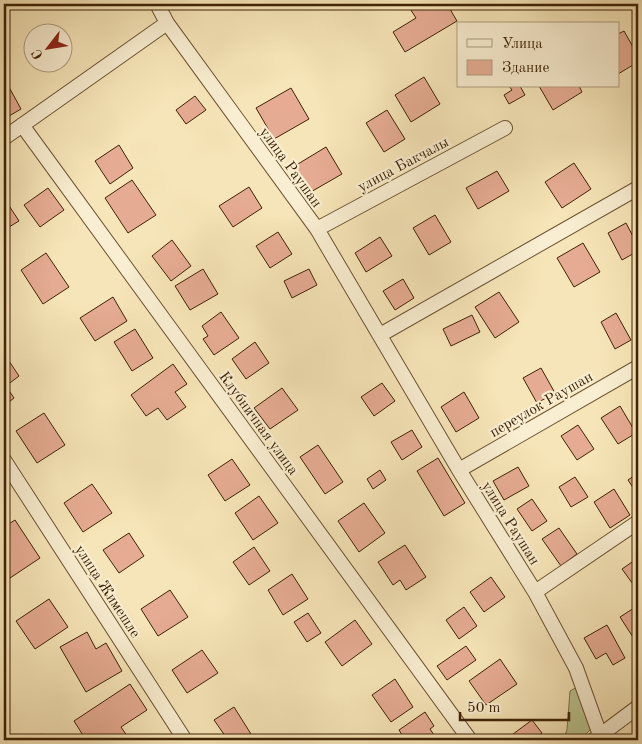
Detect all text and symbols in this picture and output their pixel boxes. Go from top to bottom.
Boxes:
north arrow [22,22,72,72]
legend [457,22,620,88]
text: Улица [502,37,543,52]
text: С [29,47,46,62]
text: Здание [502,61,549,76]
street label: улица Раушан [256,125,324,211]
street label: улица Бакчалы [356,135,452,196]
street label: Клубничная улица [215,369,301,479]
street label: переулок Раушан [488,370,596,441]
street label: улица Раушан [478,479,541,568]
street label: улица Жимешле [71,543,142,641]
scale bar [460,689,568,721]
text: 50 m [467,701,501,716]

